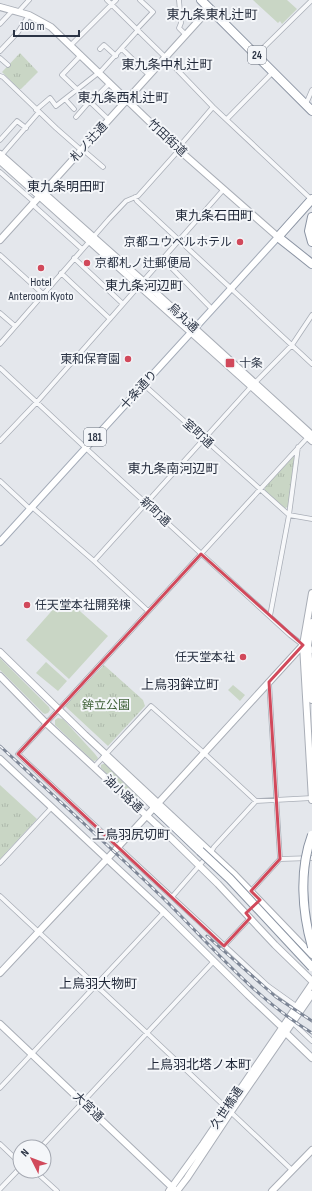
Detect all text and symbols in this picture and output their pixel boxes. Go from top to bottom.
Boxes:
district label: 東九条東札辻町 [166,7,258,23]
scale bar [14,12,79,38]
text: 100 m [20,19,45,34]
road number: 24 [248,46,266,64]
district label: 東九条中札辻町 [121,57,213,73]
district label: 東九条西札辻町 [77,90,169,106]
street label: 竹田街道 [144,116,190,160]
street label: 札ノ辻通 [67,119,111,165]
district label: 東九条明田町 [27,179,105,195]
district label: 東九条石田町 [175,208,253,224]
place label: 京都ユウベルホテル [124,235,232,250]
marker: 京都ユウベルホテル [235,237,245,247]
place label: 京都札ノ辻郵便局 [95,256,191,271]
marker: 京都札ノ辻郵便局 [82,258,92,268]
marker: Hotel Anteroom Kyoto [36,263,46,273]
place label: Hotel Anteroom Kyoto [8,275,74,304]
district label: 東九条河辺町 [105,278,183,294]
street label: 烏丸通 [165,300,201,336]
place label: 東和保育園 [60,352,120,367]
marker: 東和保育園 [123,354,133,364]
place label: 十条 [239,356,263,371]
marker: 十条 [224,357,236,369]
street label: 十条通り [117,367,161,413]
street label: 室町通 [180,416,216,452]
road number: 181 [84,428,106,446]
district label: 東九条南河辺町 [127,461,219,477]
street label: 新町通 [137,494,173,530]
place label: 任天堂本社開発棟 [35,598,131,613]
marker: 任天堂本社開発棟 [22,600,32,610]
place label: 任天堂本社 [175,650,235,665]
marker: 任天堂本社 [238,652,248,662]
district label: 上鳥羽鉾立町 [141,677,219,693]
park label: 鉾立公園 [82,698,130,713]
street label: 油小路通 [100,772,146,816]
district label: 上鳥羽尻切町 [92,827,170,843]
district label: 上鳥羽大物町 [59,976,137,992]
district label: 上鳥羽北塔ノ本町 [147,1057,251,1073]
street label: 久世橋通 [207,1084,247,1132]
street label: 大宮通 [70,1089,106,1125]
north arrow [12,1139,52,1179]
text: N [18,1146,32,1159]

